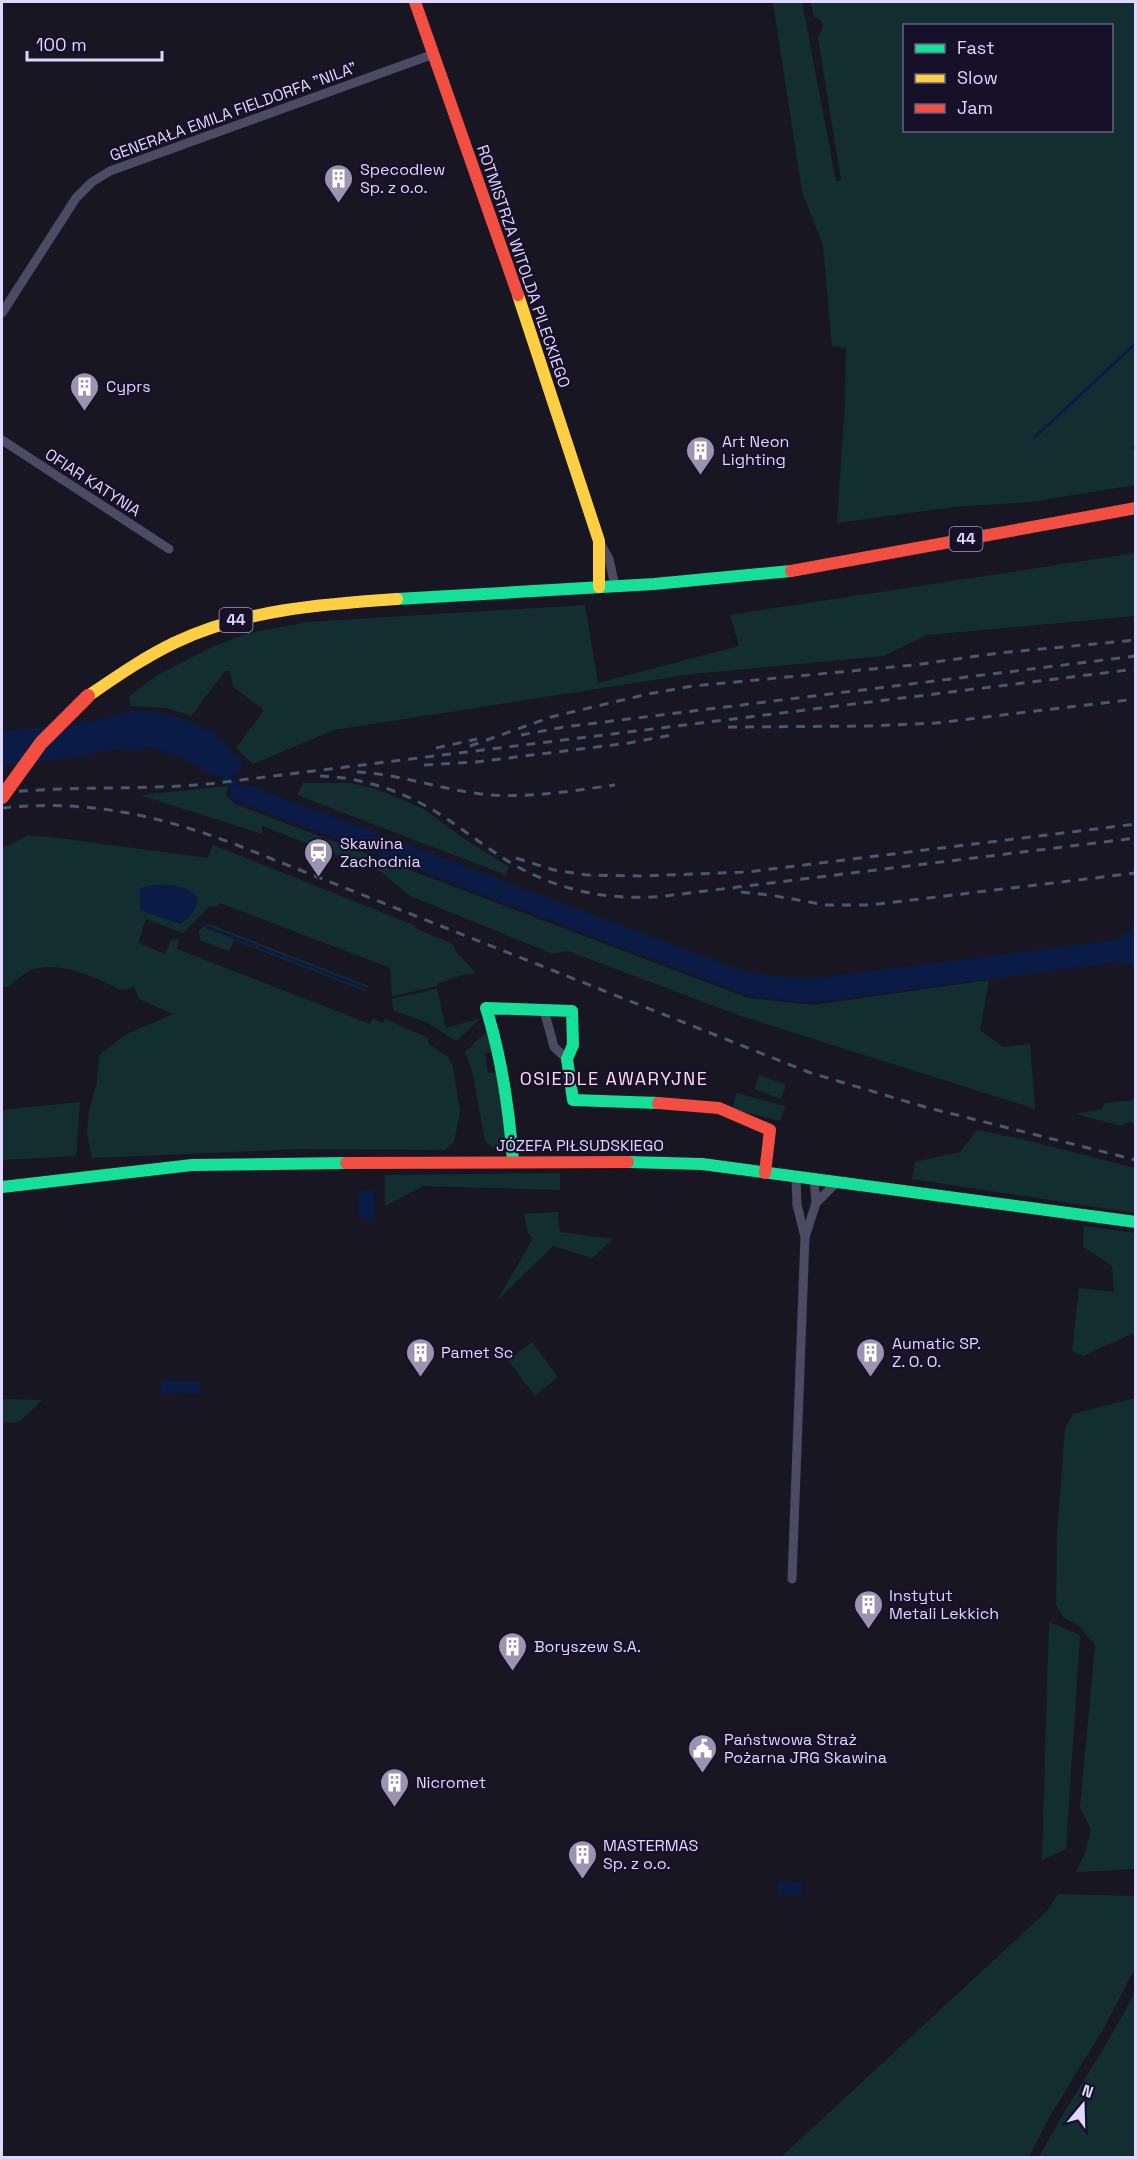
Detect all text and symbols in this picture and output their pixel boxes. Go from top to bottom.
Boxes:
scale bar [27,24,162,62]
legend [903,24,1113,132]
text: 100 m [36,33,87,56]
text: Fast [957,36,994,59]
street label: GENERAŁA EMILA FIELDORFA "NILA" [107,57,360,166]
text: Slow [957,66,998,89]
text: Jam [957,96,993,119]
street label: ROTMISTRZA WITOLDA PILECKIEGO [472,142,575,390]
place label: Specodlew Sp. z o.o. [360,159,445,198]
building icon: Specodlew Sp. z o.o. [323,162,355,204]
building icon: Cyprs [69,370,101,412]
place label: Cyprs [106,376,151,397]
place label: Art Neon Lighting [722,431,789,470]
building icon: Art Neon Lighting [685,434,717,476]
street label: OFIAR KATYNIA [41,444,145,521]
road number: 44 [950,527,982,551]
road number: 44 [220,608,252,632]
place label: Skawina Zachodnia [340,833,421,872]
station icon: Skawina Zachodnia [303,836,335,878]
district label: OSIEDLE AWARYJNE [520,1067,708,1090]
street label: JÓZEFA PIŁSUDSKIEGO [496,1135,664,1156]
place label: Aumatic SP. Z. O. O. [892,1333,981,1372]
building icon: Pamet Sc [404,1336,436,1378]
building icon: Aumatic SP. Z. O. O. [855,1336,887,1378]
place label: Pamet Sc [441,1342,513,1363]
place label: Instytut Metali Lekkich [889,1585,999,1624]
building icon: Instytut Metali Lekkich [852,1588,884,1630]
building icon: Boryszew S.A. [497,1630,529,1672]
place label: Boryszew S.A. [534,1636,641,1657]
place label: Państwowa Straż Pożarna JRG Skawina [724,1729,887,1768]
public building icon: Państwowa Straż Pożarna JRG Skawina [687,1732,719,1774]
building icon: Nicromet [379,1766,411,1808]
place label: Nicromet [416,1772,486,1793]
place label: MASTERMAS Sp. z o.o. [603,1835,699,1874]
building icon: MASTERMAS Sp. z o.o. [566,1838,598,1880]
north arrow [1053,2075,1113,2135]
text: N [1079,2080,1096,2103]

